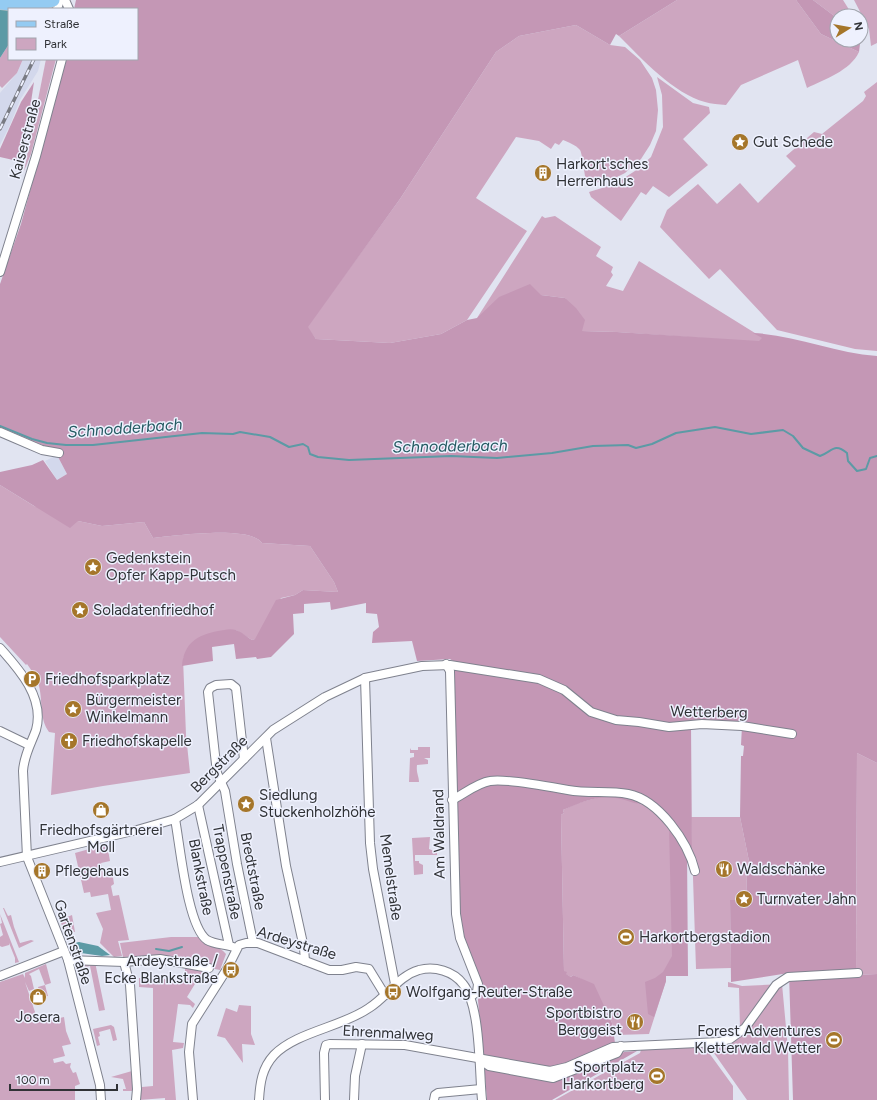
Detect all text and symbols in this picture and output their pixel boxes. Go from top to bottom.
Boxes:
legend [8,8,138,60]
north arrow [829,8,869,48]
text: Straße [44,17,80,31]
text: N [851,21,866,32]
text: Park [44,37,67,51]
street label: Kaiserstraße [6,97,44,181]
place icon: Gut Schede [730,132,750,152]
place label: Gut Schede [753,133,833,151]
place label: Harkort'sches Herrenhaus [556,155,648,190]
building icon: Harkort'sches Herrenhaus [533,163,553,183]
water label: Schnodderbach [67,415,183,441]
water label: Schnodderbach [392,435,508,457]
place label: Gedenkstein Opfer Kapp-Putsch [106,549,236,584]
place icon: Gedenkstein Opfer Kapp-Putsch [83,557,103,577]
place icon: Soladatenfriedhof [70,600,90,620]
place label: Soladatenfriedhof [93,601,215,619]
parking icon: Friedhofsparkplatz [22,669,42,689]
place label: Friedhofsparkplatz [45,670,170,688]
place label: Bürgermeister Winkelmann [86,691,181,726]
place icon: Bürgermeister Winkelmann [63,699,83,719]
street label: Wetterberg [670,702,748,722]
church icon: Friedhofskapelle [59,731,79,751]
place label: Friedhofskapelle [82,732,192,750]
street label: Bergstraße [187,732,251,796]
place label: Siedlung Stuckenholzhöhe [259,786,375,821]
street label: Am Waldrand [429,789,449,879]
place icon: Siedlung Stuckenholzhöhe [236,794,256,814]
shop icon: Friedhofsgärtnerei Moll [91,800,111,820]
place label: Friedhofsgärtnerei Moll [39,821,163,856]
street label: Trappenstraße [209,823,245,921]
street label: Bredtstraße [237,831,269,911]
street label: Memelstraße [376,833,406,921]
street label: Blankstraße [185,837,217,917]
restaurant icon: Waldschänke [714,859,734,879]
place label: Waldschänke [737,860,825,878]
building icon: Pflegehaus [32,861,52,881]
place label: Pflegehaus [55,862,129,880]
place icon: Turnvater Jahn [734,889,754,909]
place label: Turnvater Jahn [757,890,856,908]
street label: Gartenstraße [50,897,96,987]
street label: Ardeystraße [255,922,339,964]
sports icon: Harkortbergstadion [616,927,636,947]
place label: Harkortbergstadion [639,928,770,946]
place label: Ardeystraße / Ecke Blankstraße [104,952,218,987]
bus stop icon: Ardeystraße / Ecke Blankstraße [221,960,241,980]
bus stop icon: Wolfgang-Reuter-Straße [383,982,403,1002]
place label: Wolfgang-Reuter-Straße [406,983,573,1001]
shop icon: Josera [28,987,48,1007]
place label: Sportbistro Berggeist [546,1004,622,1039]
place label: Josera [16,1008,60,1026]
restaurant icon: Sportbistro Berggeist [625,1012,645,1032]
street label: Ehrenmalweg [342,1022,434,1044]
place label: Forest Adventures Kletterwald Wetter [694,1022,821,1057]
sports icon: Forest Adventures Kletterwald Wetter [824,1030,844,1050]
place label: Sportplatz Harkortberg [563,1058,644,1093]
scale bar [10,1066,117,1092]
sports icon: Sportplatz Harkortberg [647,1066,667,1086]
text: 100 m [16,1073,50,1087]

